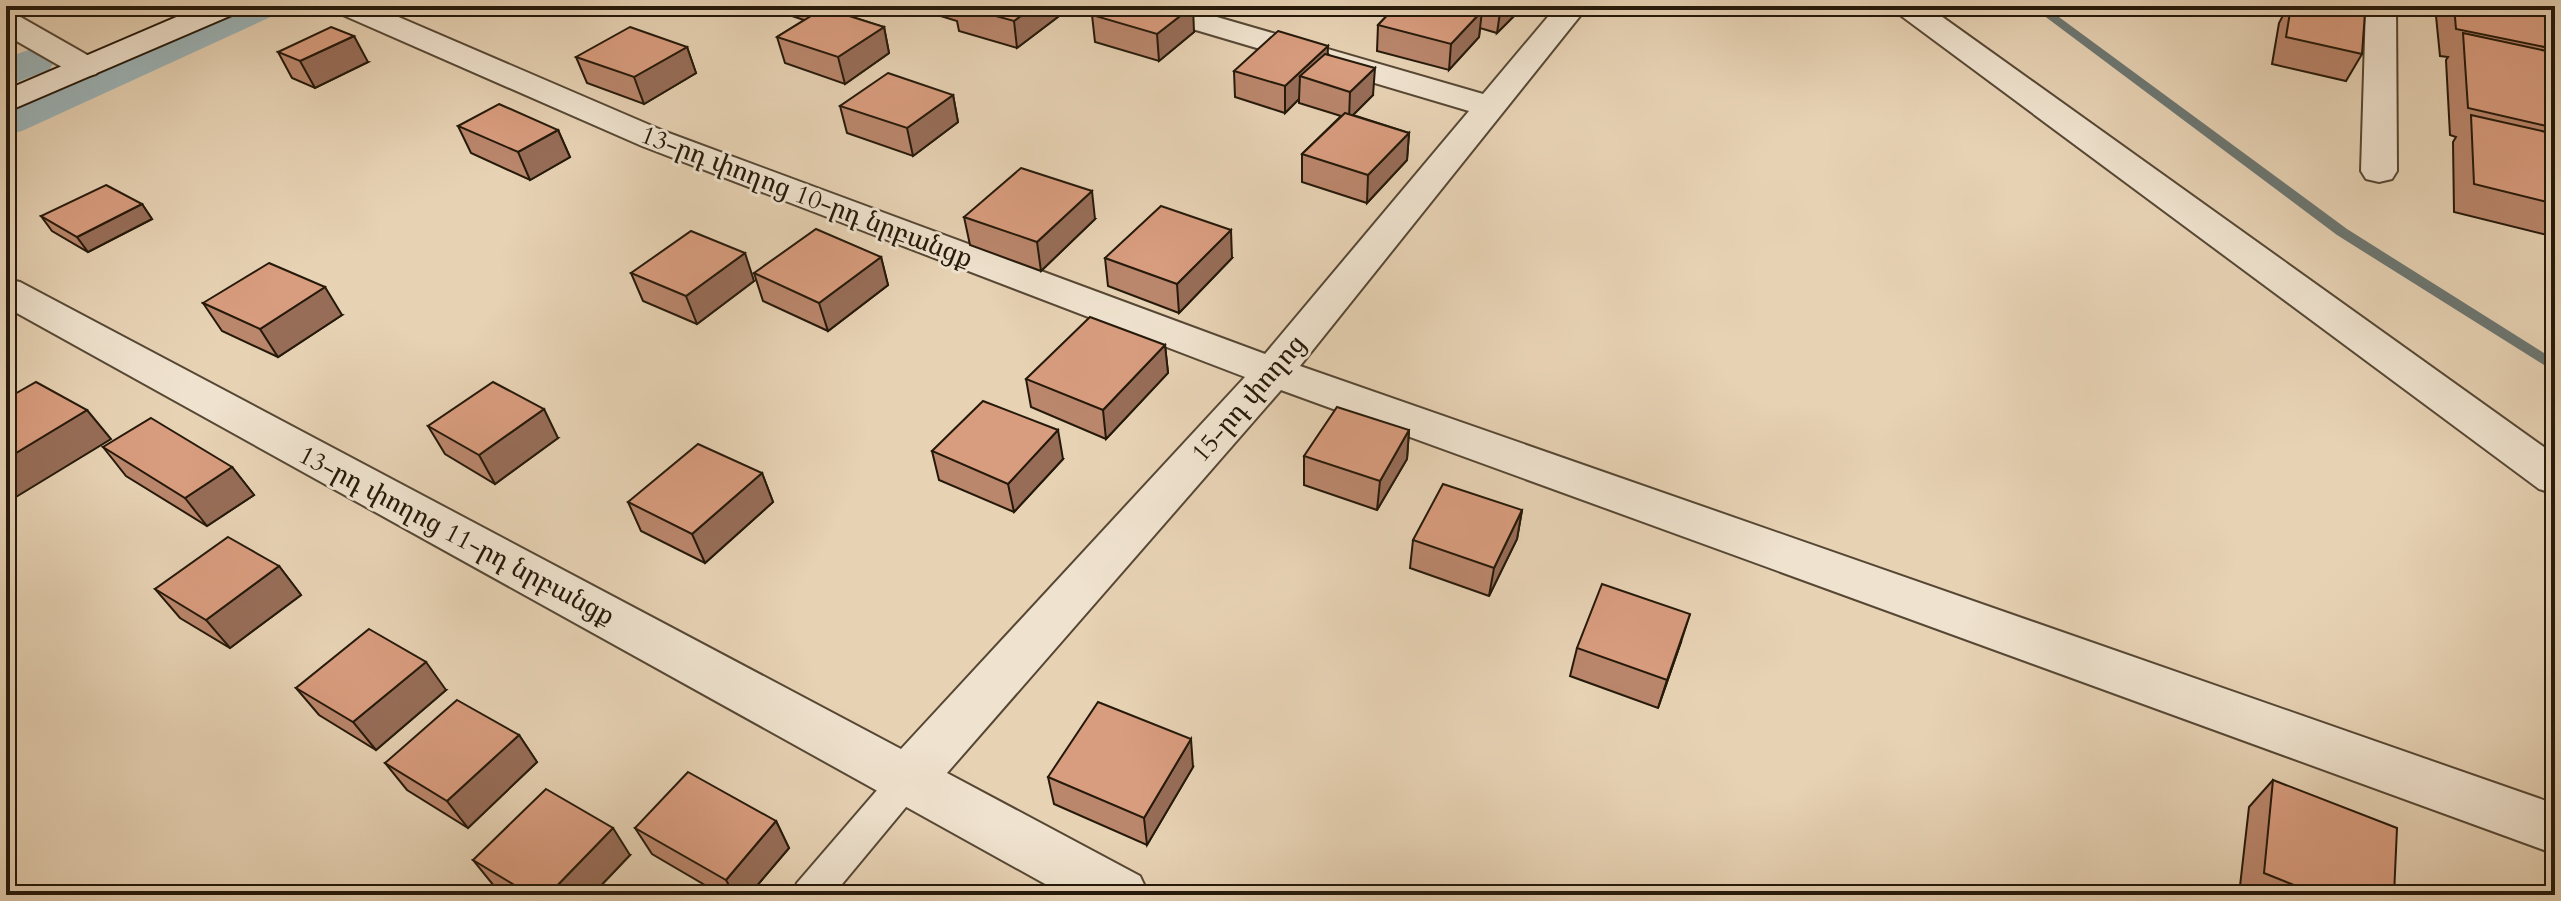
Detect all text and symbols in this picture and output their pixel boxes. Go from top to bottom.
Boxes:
street label: 13-րդ փողոց 10-րդ նրբանցք [636,117,978,276]
street label: 15-րդ փողոց [1183,327,1313,470]
street label: 13-րդ փողոց 11-րդ նրբանցք [293,437,621,634]

